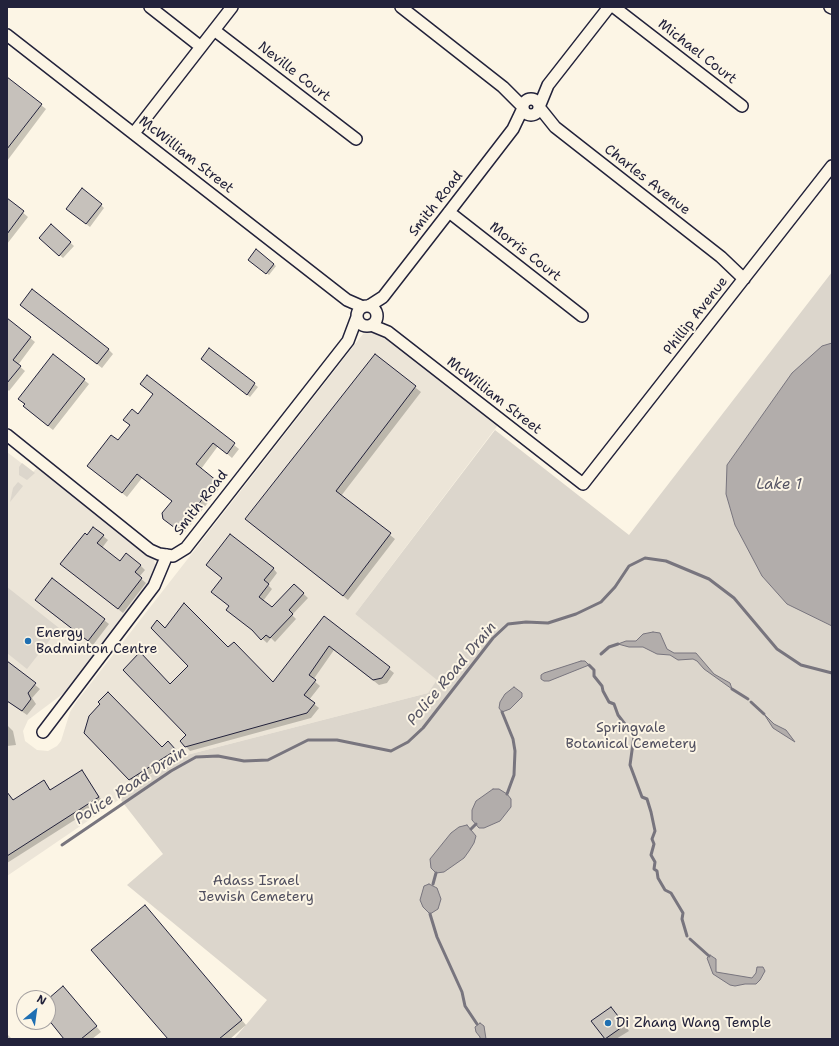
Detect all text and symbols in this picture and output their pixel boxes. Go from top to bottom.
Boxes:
street label: Michael Court [654,16,740,88]
street label: Neville Court [254,38,334,106]
street label: McWilliam Street [135,113,237,197]
street label: Charles Avenue [601,141,693,219]
street label: Smith Road [405,168,467,240]
street label: Morris Court [486,219,564,285]
street label: Phillip Avenue [660,274,732,358]
street label: McWilliam Street [443,354,545,438]
street label: Smith Road [170,467,232,539]
water label: Lake 1 [756,476,802,494]
water label: Police Road Drain [404,619,500,729]
place label: Energy Badminton Centre [36,625,157,658]
marker: Energy Badminton Centre [23,636,33,646]
park label: Springvale Botanical Cemetery [565,720,697,752]
water label: Police Road Drain [72,743,190,829]
park label: Adass Israel Jewish Cemetery [198,873,314,906]
north arrow [16,990,56,1030]
text: N [34,991,49,1009]
place label: Di Zhang Wang Temple [616,1015,771,1031]
marker: Di Zhang Wang Temple [603,1018,613,1028]

